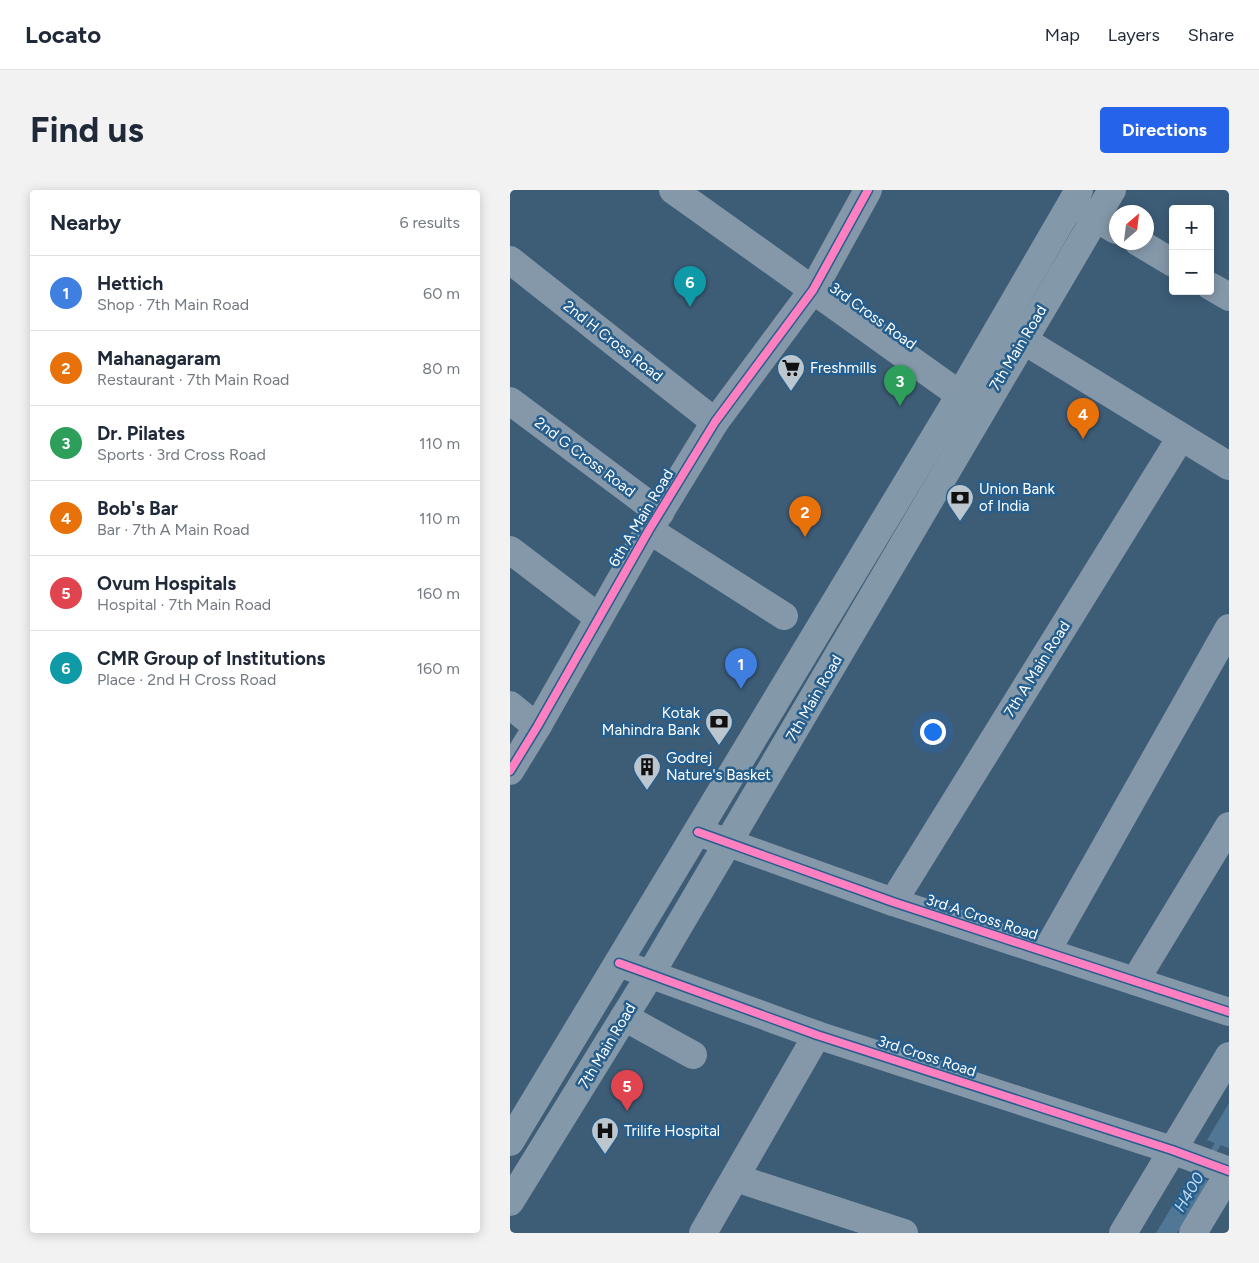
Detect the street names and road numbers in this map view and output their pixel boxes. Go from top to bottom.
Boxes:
street label: 3rd Cross Road [826,279,920,353]
street label: 2nd H Cross Road [560,297,666,385]
street label: 7th Main Road [986,302,1050,394]
street label: 2nd G Cross Road [531,413,639,501]
street label: 6th A Main Road [605,466,677,570]
street label: 7th A Main Road [1000,618,1074,720]
street label: 7th Main Road [782,652,846,744]
street label: 3rd A Cross Road [924,890,1040,944]
street label: 7th Main Road [575,1000,639,1092]
street label: 3rd Cross Road [875,1032,979,1080]

